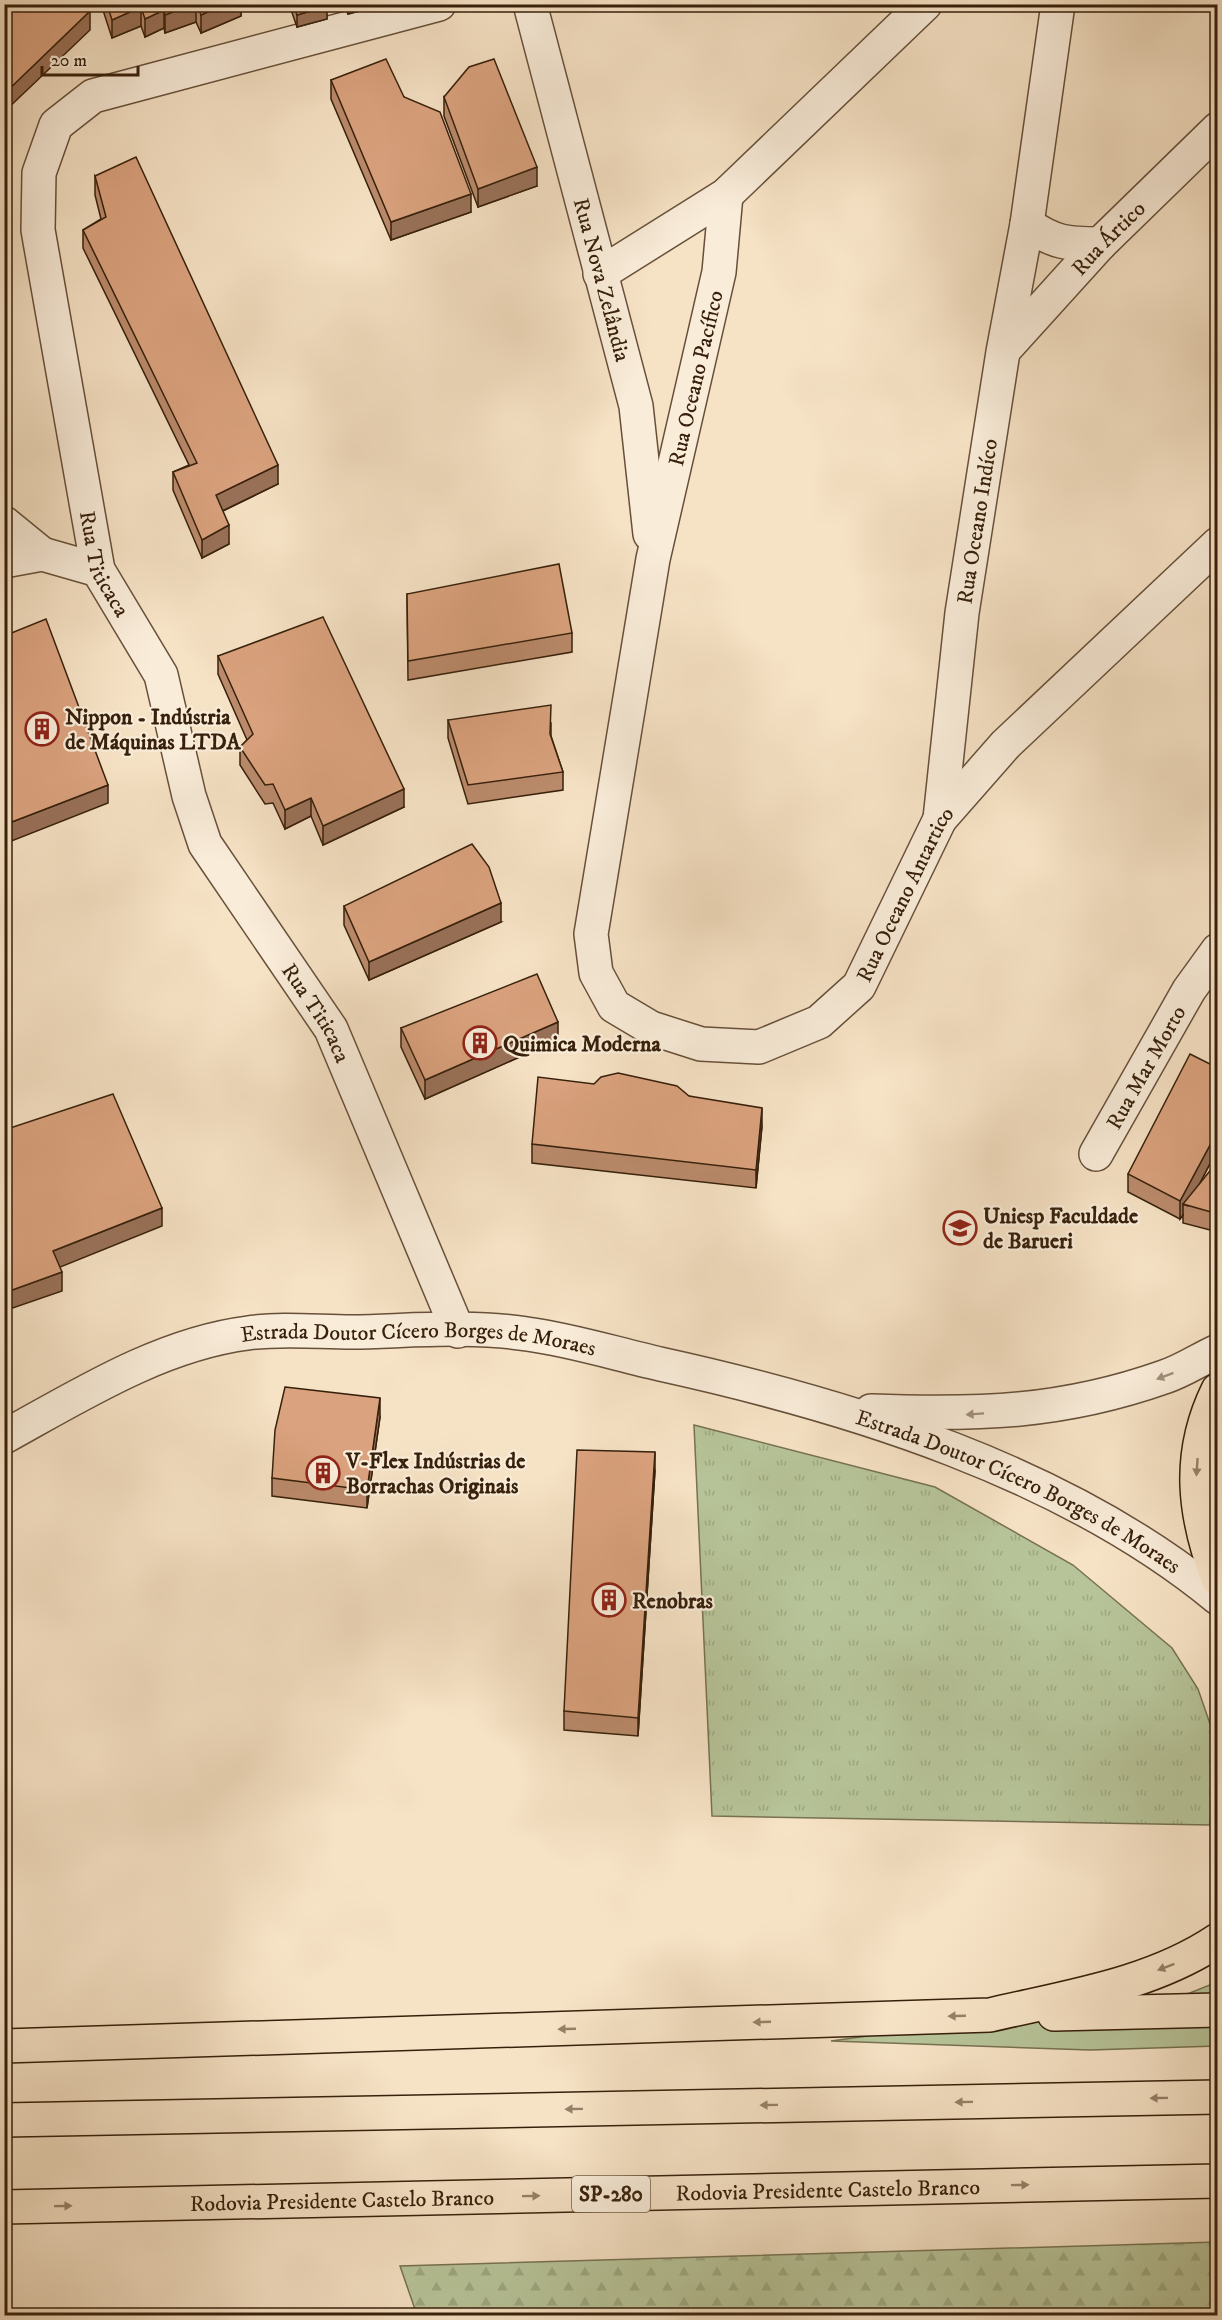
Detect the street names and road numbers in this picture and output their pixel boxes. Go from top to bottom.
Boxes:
street label: Rua Nova Zelândia [567,195,636,365]
street label: Rua Ártico [1066,195,1151,282]
street label: Rua Oceano Pacífico [663,288,730,469]
street label: Rua Oceano Indíco [952,437,1004,606]
street label: Rua Titicaca [73,509,135,623]
street label: Rua Oceano Antartico [851,801,960,987]
street label: Rua Titicaca [275,958,356,1067]
street label: Rua Mar Morto [1101,1001,1192,1134]
street label: Estrada Doutor Cícero Borges de Moraes [239,1317,599,1363]
street label: Estrada Doutor Cícero Borges de Moraes [852,1404,1186,1580]
street label: Rodovia Presidente Castelo Branco [675,2174,980,2208]
road number: SP-280 [572,2176,650,2212]
street label: Rodovia Presidente Castelo Branco [190,2185,494,2218]

